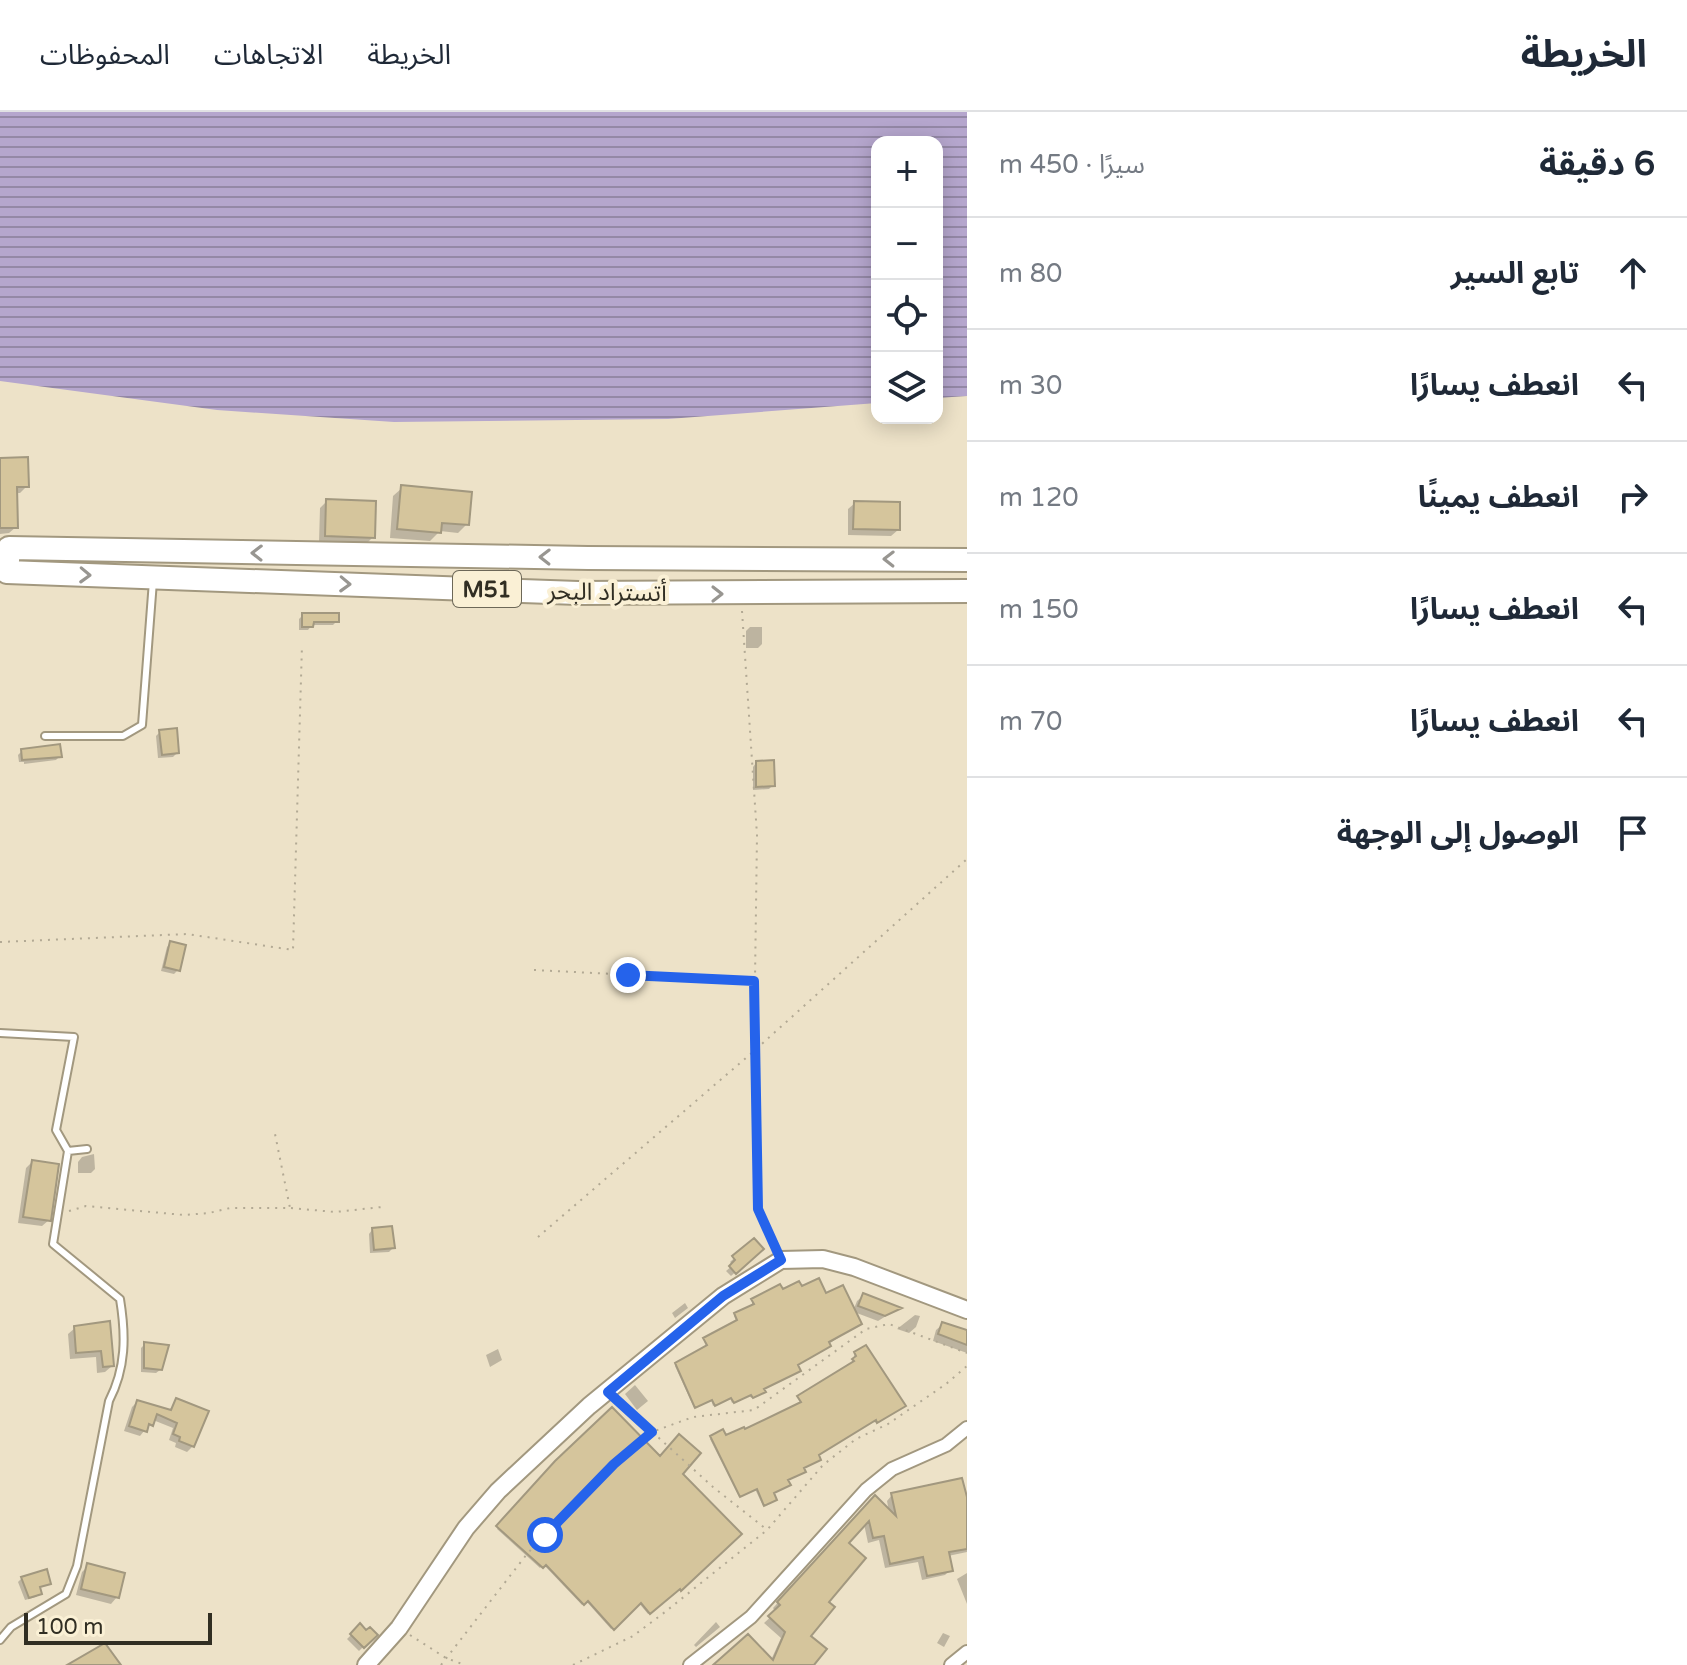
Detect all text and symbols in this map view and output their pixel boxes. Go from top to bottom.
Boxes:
text: الخريطة [1521,32,1647,78]
text: المحفوظات [40,38,170,72]
text: الاتجاهات [214,38,323,72]
text: الخريطة [367,38,451,72]
map controls [871,136,943,424]
button: + [871,136,943,208]
text: 6 دقيقة [1539,144,1655,185]
text: سيرًا · 450 m [999,149,1145,180]
button: − [871,208,943,280]
icon: ahead [1611,251,1655,295]
text: تابع السير [1451,255,1579,292]
text: 80 m [999,258,1062,289]
button: locate [871,280,943,352]
button: layers [871,352,943,424]
icon: left [1611,363,1655,407]
text: انعطف يسارًا [1410,367,1579,404]
text: 30 m [999,370,1062,401]
icon: right [1611,475,1655,519]
text: انعطف يمينًا [1418,479,1579,516]
text: 120 m [999,482,1079,513]
one-way arrow [250,544,263,562]
one-way arrow [538,548,551,566]
one-way arrow [882,551,895,568]
one-way arrow [79,567,92,584]
road number: M51 [453,571,521,607]
street label: أتستراد البحر [546,575,667,608]
one-way arrow [339,576,352,593]
one-way arrow [711,585,724,603]
icon: left [1611,587,1655,631]
text: انعطف يسارًا [1410,591,1579,628]
text: 150 m [999,594,1079,625]
icon: left [1611,699,1655,743]
text: انعطف يسارًا [1410,703,1579,740]
text: 70 m [999,706,1062,737]
icon: arrive [1611,811,1655,855]
text: الوصول إلى الوجهة [1337,815,1579,852]
route end [610,957,646,993]
route start [527,1517,563,1553]
scale bar [24,1609,212,1645]
text: 100 m [36,1614,103,1640]

